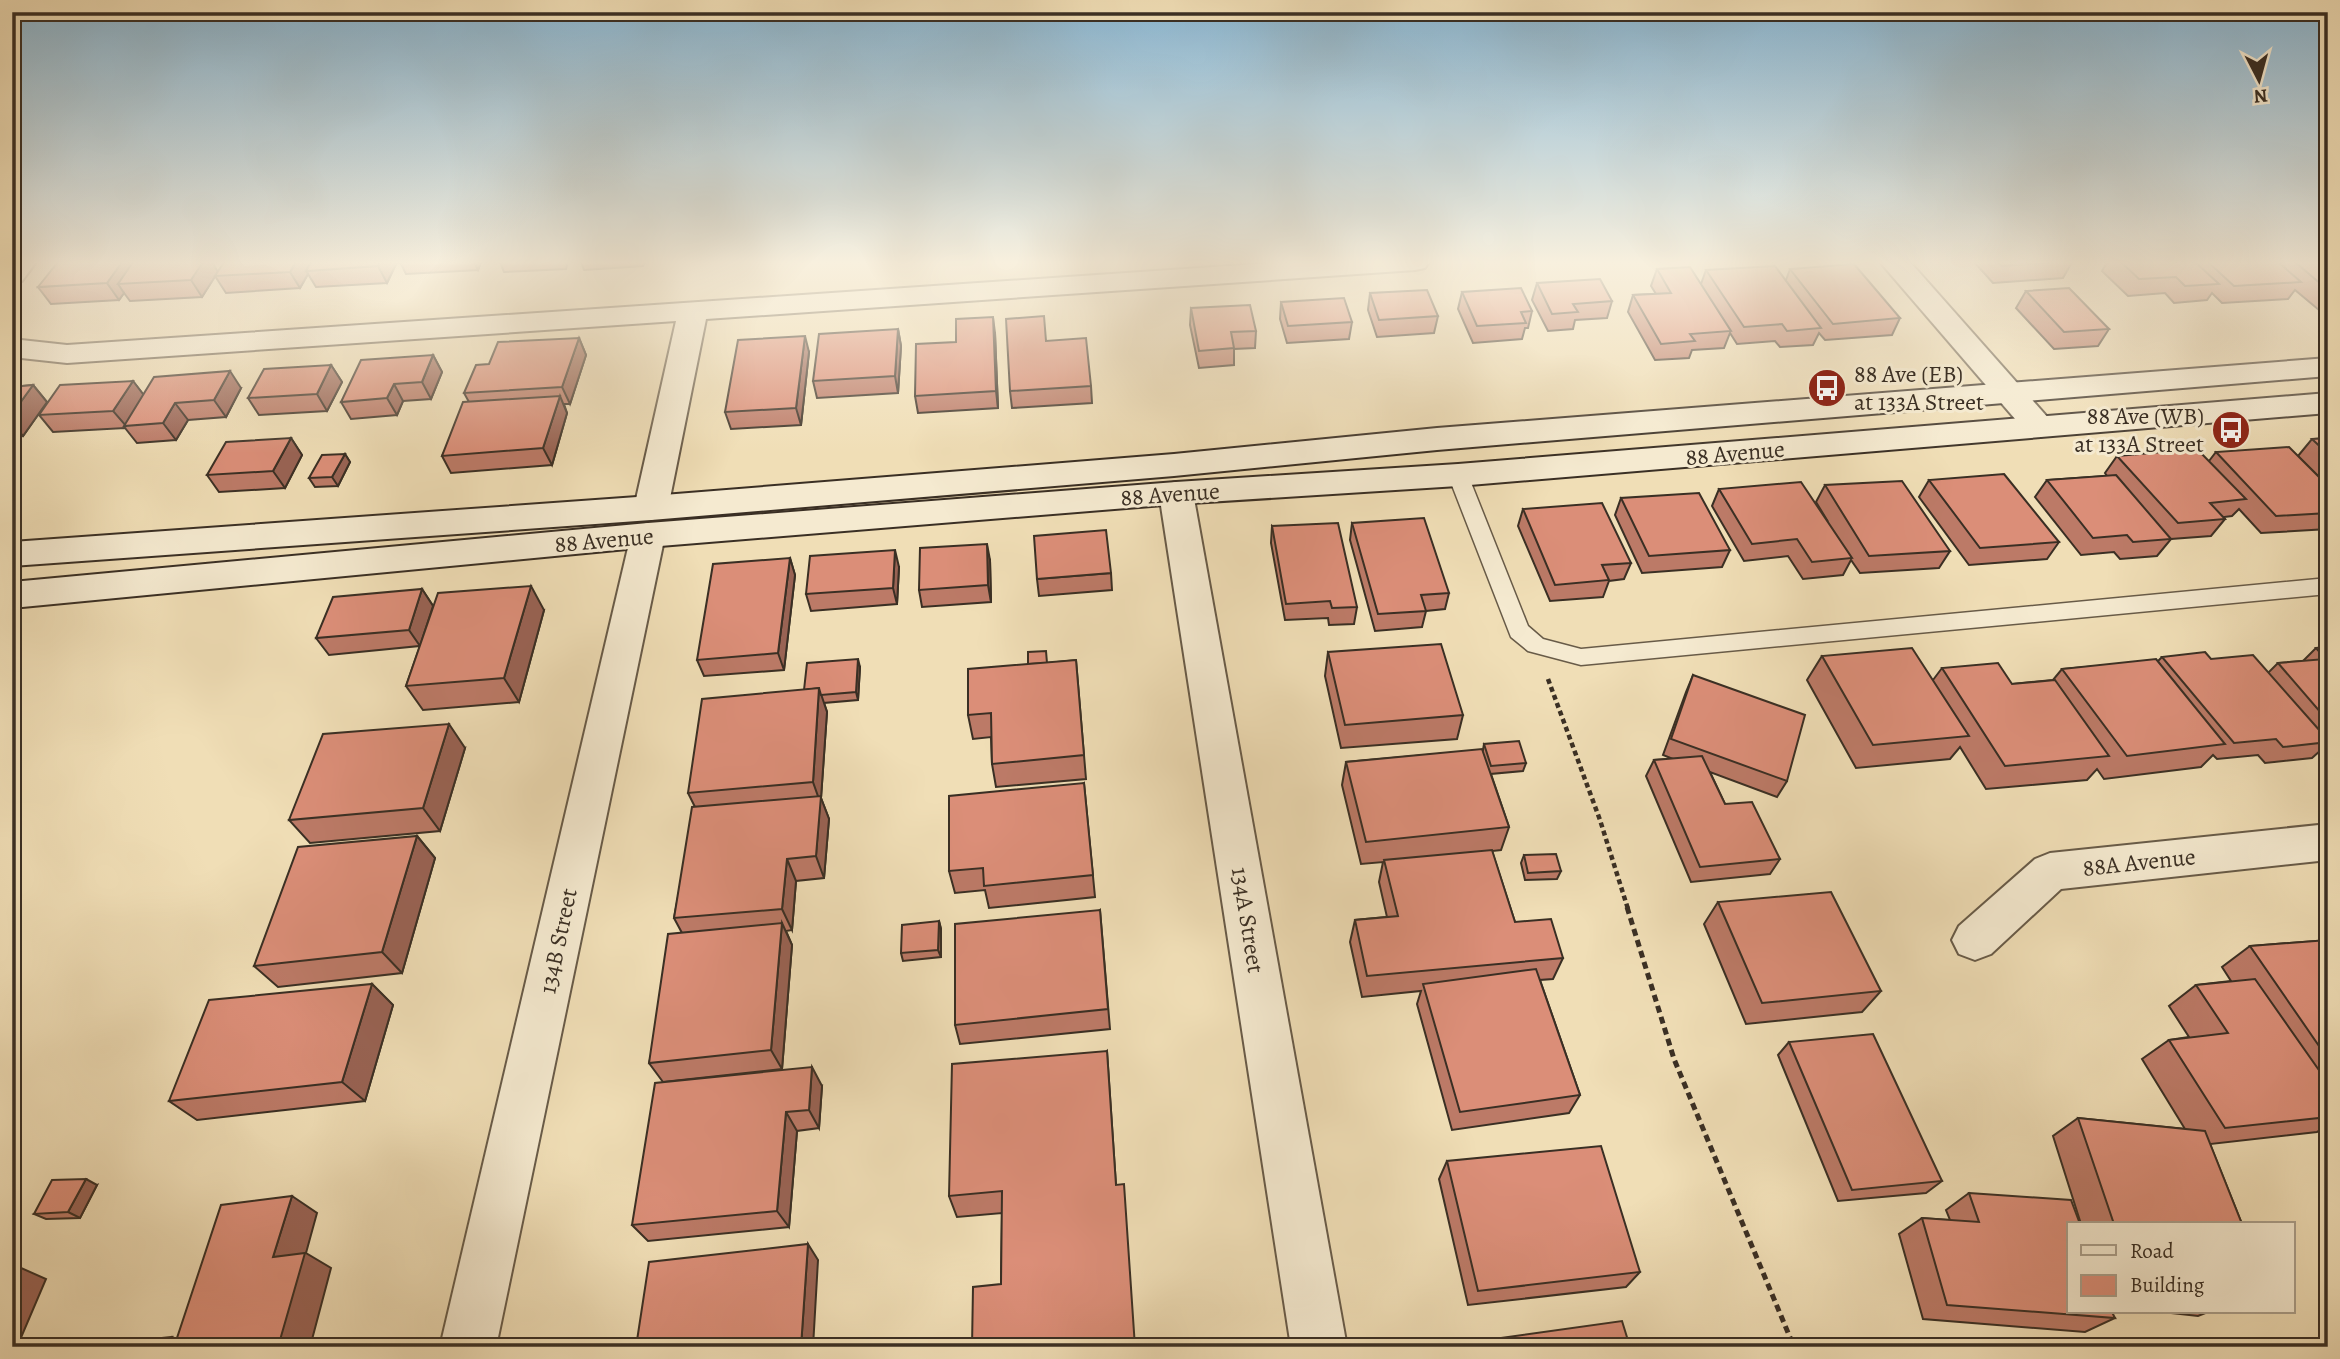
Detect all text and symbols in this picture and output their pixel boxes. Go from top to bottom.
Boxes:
north arrow [2224,46,2294,116]
text: N [2252,82,2269,110]
place label: 88 Ave (EB) at 133A Street [1854,358,1984,418]
bus stop icon: 88 Ave (EB) at 133A Street [1806,367,1848,409]
place label: 88 Ave (WB) at 133A Street [2074,400,2204,460]
bus stop icon: 88 Ave (WB) at 133A Street [2210,409,2252,451]
street label: 88 Avenue [1684,433,1786,473]
street label: 88 Avenue [1119,475,1221,513]
street label: 88 Avenue [553,520,655,560]
street label: 88A Avenue [2081,840,2197,884]
street label: 134A Street [1224,865,1272,975]
street label: 134B Street [531,885,585,997]
legend [2067,1222,2294,1314]
text: Road [2130,1237,2174,1265]
text: Building [2130,1271,2205,1299]

